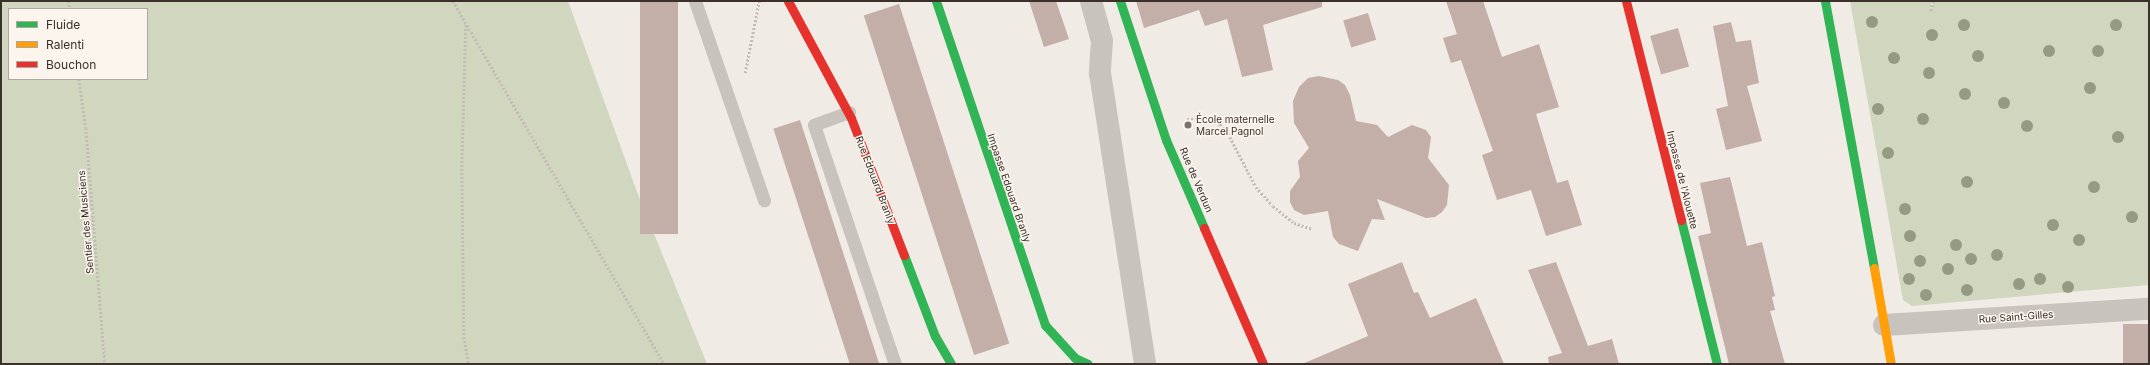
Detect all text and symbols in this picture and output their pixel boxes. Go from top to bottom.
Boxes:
legend [8,8,148,80]
text: Fluide [46,17,80,32]
text: Ralenti [46,37,84,52]
text: Bouchon [46,57,96,72]
place label: École maternelle Marcel Pagnol [1196,113,1274,136]
marker: École maternelle Marcel Pagnol [1183,120,1193,130]
street label: Impasse de l'Alouette [1664,130,1700,230]
street label: Impasse Edouard Branly [985,132,1033,244]
street label: Rue Edouard Branly [853,134,897,226]
street label: Rue de Verdun [1177,146,1215,214]
street label: Sentier des Musiciens [75,170,97,274]
street label: Rue Saint-Gilles [1978,308,2054,326]

